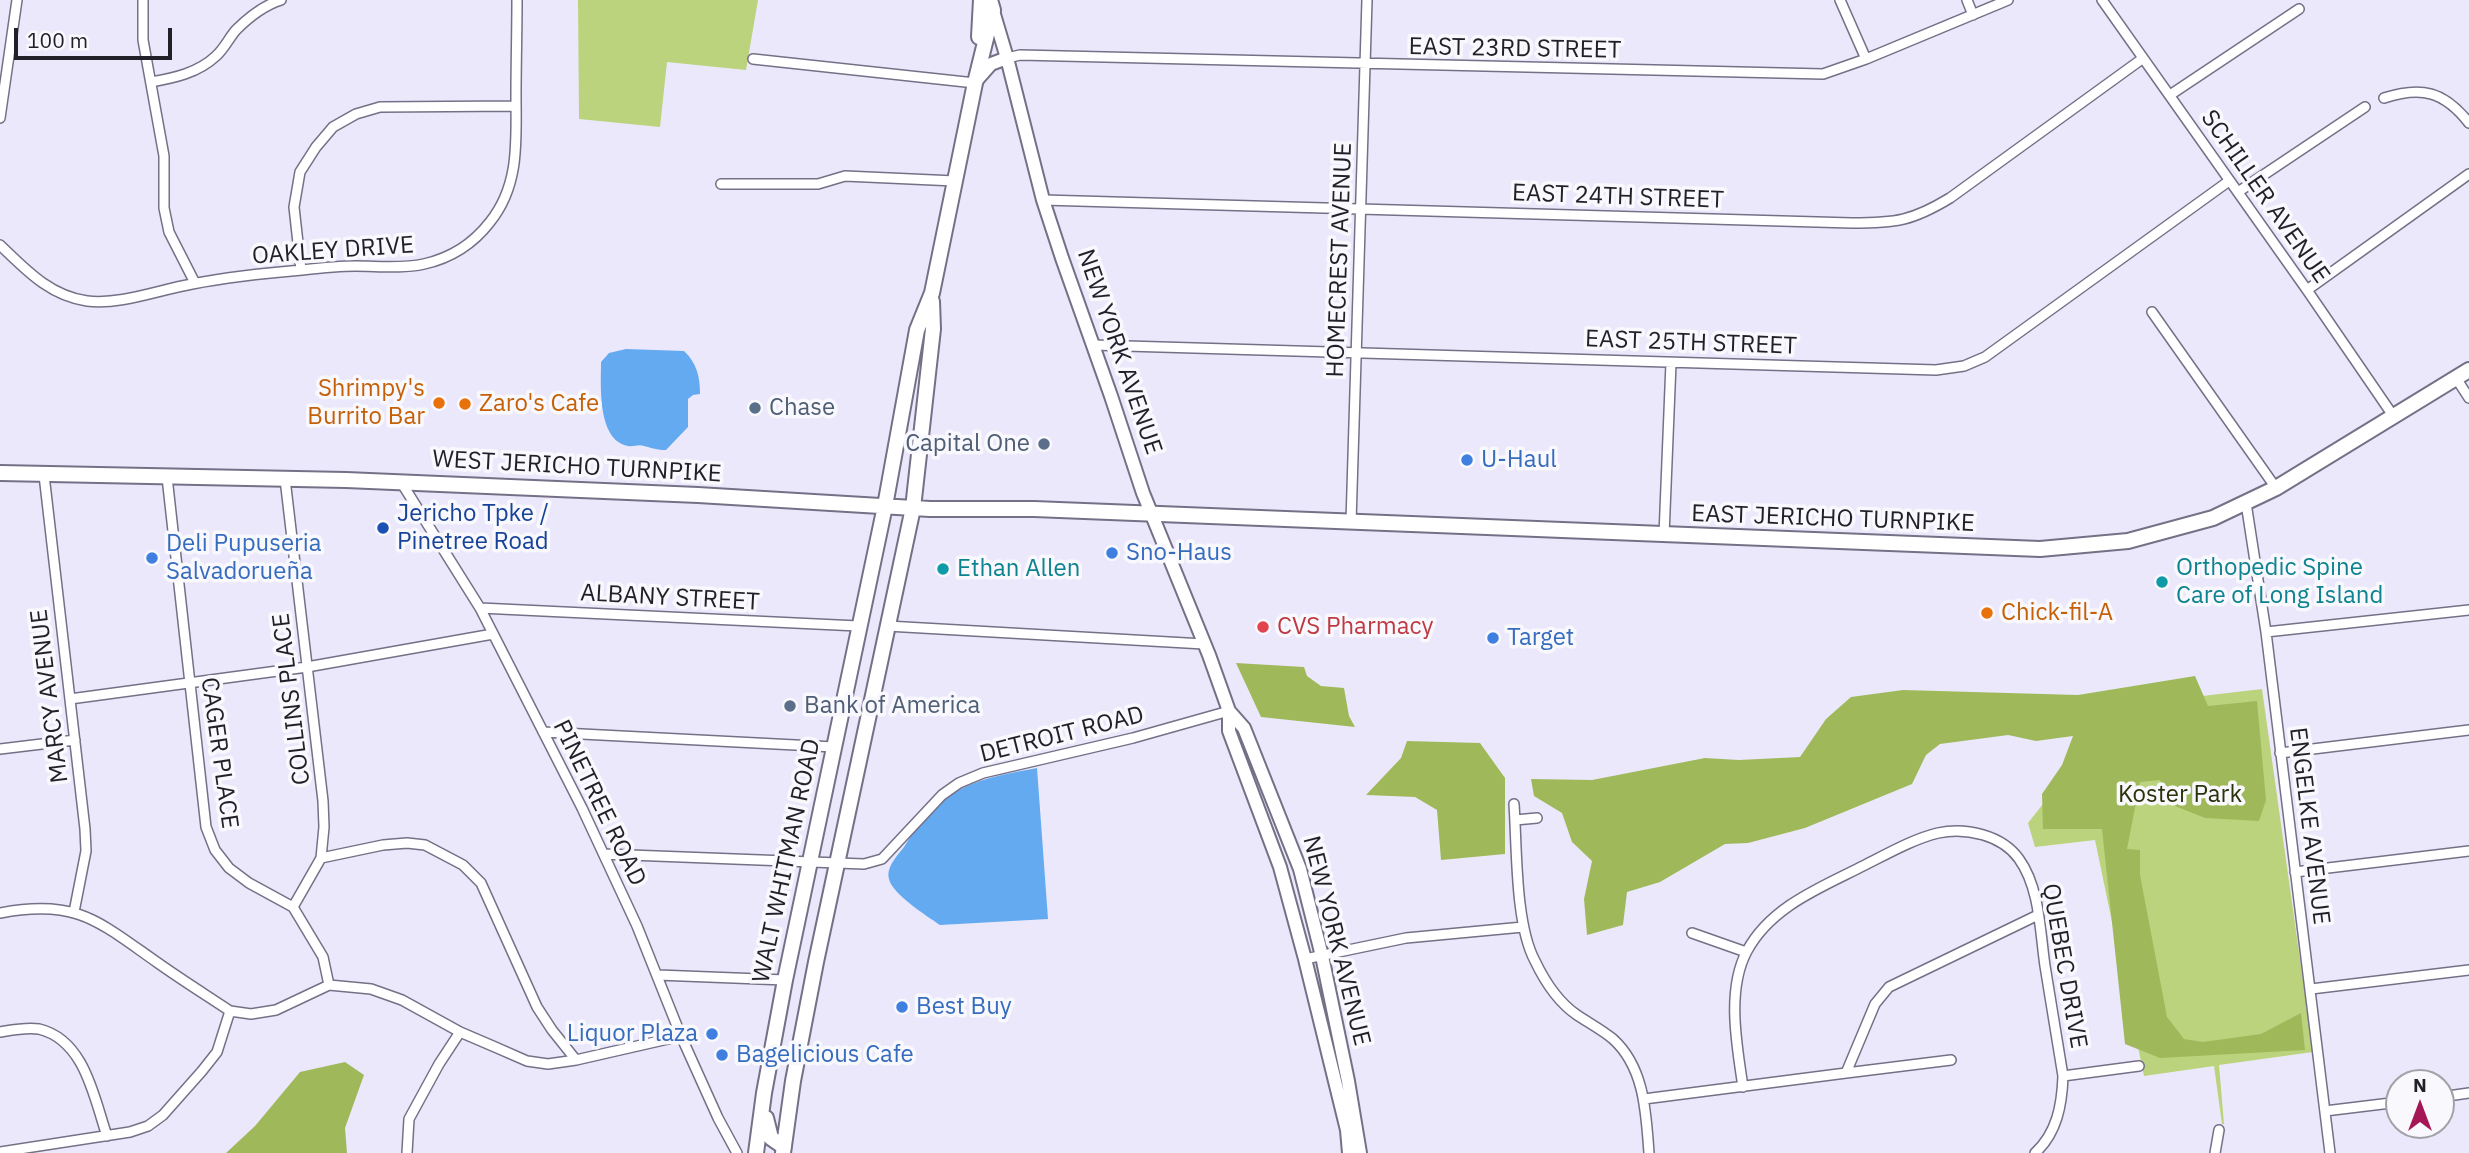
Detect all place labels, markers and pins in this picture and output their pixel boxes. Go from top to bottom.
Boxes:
place label: Shrimpy's Burrito Bar [307,375,425,431]
place label: Zaro's Cafe [479,390,599,418]
place label: Chase [769,394,835,422]
marker: Shrimpy's Burrito Bar [431,395,447,411]
marker: Zaro's Cafe [457,396,473,412]
marker: Chase [747,400,763,416]
place label: Capital One [905,430,1030,458]
marker: Capital One [1036,436,1052,452]
place label: U-Haul [1481,446,1557,474]
marker: U-Haul [1459,452,1475,468]
place label: Jericho Tpke / Pinetree Road [397,500,549,556]
marker: Jericho Tpke / Pinetree Road [375,520,391,536]
place label: Deli Pupuseria Salvadorueña [166,530,322,586]
place label: Sno-Haus [1126,539,1232,567]
marker: Sno-Haus [1104,545,1120,561]
marker: Deli Pupuseria Salvadorueña [144,550,160,566]
place label: Orthopedic Spine Care of Long Island [2176,554,2383,610]
place label: Ethan Allen [957,555,1080,583]
marker: Ethan Allen [935,561,951,577]
marker: Orthopedic Spine Care of Long Island [2154,574,2170,590]
place label: Chick-fil-A [2001,599,2113,627]
marker: Chick-fil-A [1979,605,1995,621]
place label: CVS Pharmacy [1277,613,1434,641]
marker: CVS Pharmacy [1255,619,1271,635]
place label: Target [1507,624,1574,652]
marker: Target [1485,630,1501,646]
place label: Bank of America [804,692,980,720]
marker: Bank of America [782,698,798,714]
place label: Best Buy [916,993,1012,1021]
marker: Best Buy [894,999,910,1015]
place label: Liquor Plaza [567,1020,698,1048]
marker: Liquor Plaza [704,1026,720,1042]
place label: Bagelicious Cafe [736,1041,914,1069]
marker: Bagelicious Cafe [714,1047,730,1063]

